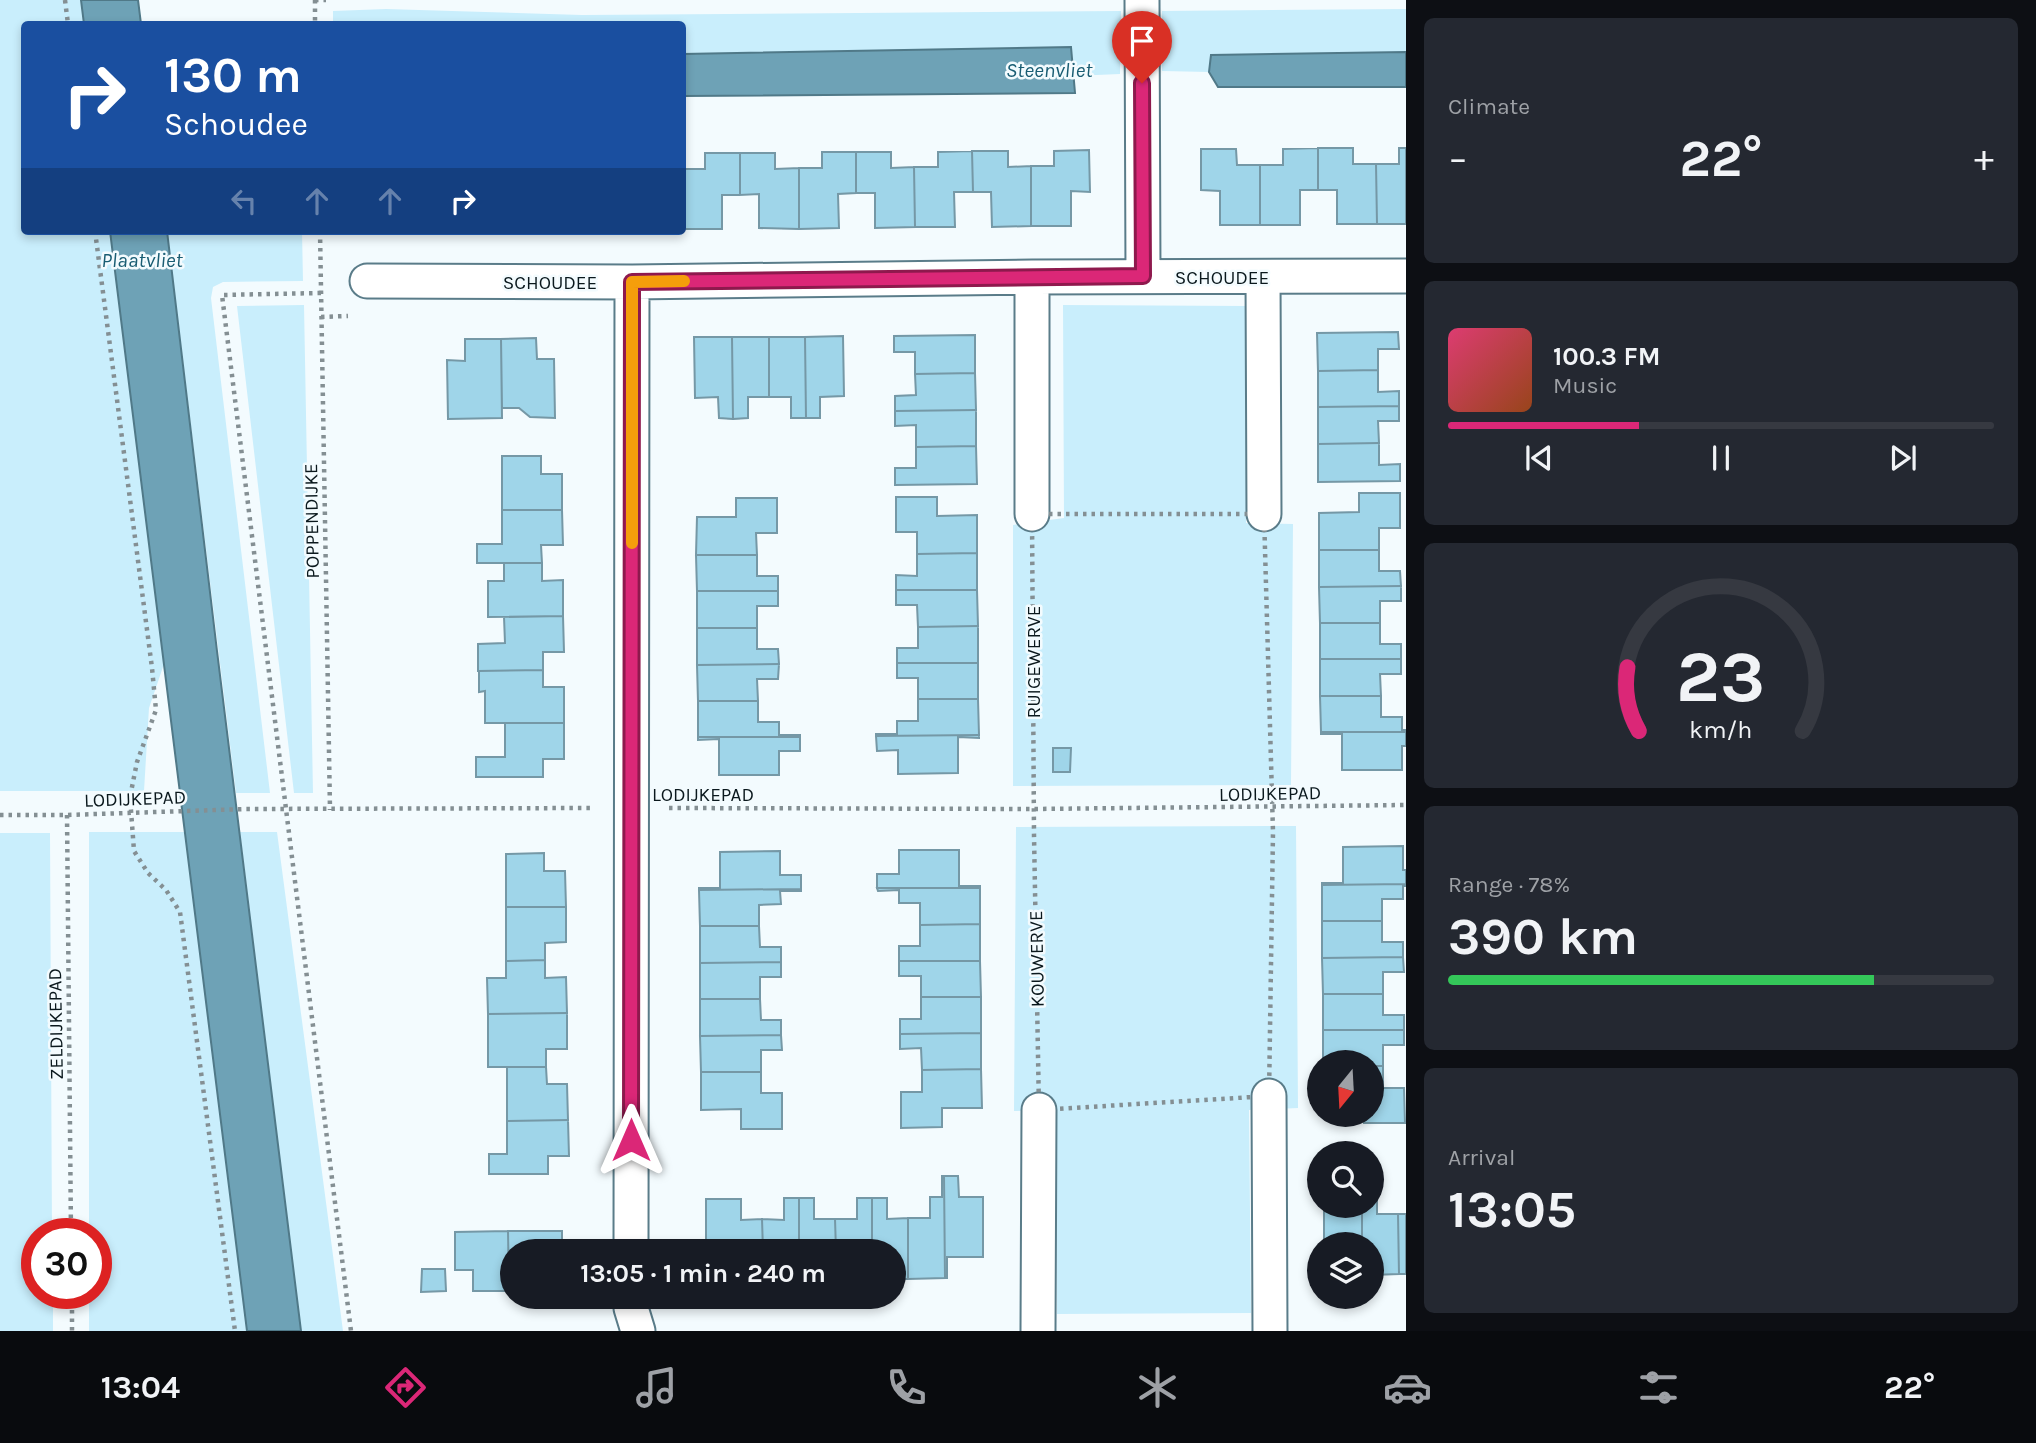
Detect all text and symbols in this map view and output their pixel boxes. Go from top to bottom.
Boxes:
pin [1112,11,1172,83]
icon: arrive [1123,22,1161,60]
text: 130 m [164,47,302,104]
icon: right [49,49,140,140]
water label: Steenvliet [1006,58,1093,82]
text: Climate [1448,93,1530,120]
text: Schoudee [164,106,308,143]
text: 22° [1679,128,1763,189]
text: − [1448,136,1468,181]
text: + [1974,136,1994,181]
icon: left [225,182,263,220]
icon: ahead [298,182,336,220]
icon: ahead [371,182,409,220]
icon: right [444,182,482,220]
water label: Plaatvliet [101,248,184,272]
street label: SCHOUDEE [1175,267,1269,289]
street label: SCHOUDEE [503,272,597,294]
text: 100.3 FM [1553,341,1660,372]
text: Music [1553,372,1617,399]
icon: previous [1520,439,1558,477]
icon: pause [1702,439,1740,477]
icon: next [1884,439,1922,477]
street label: POPPENDIJKE [300,463,324,579]
street label: RUIGEWERVE [1023,606,1045,718]
text: 23 [1676,635,1766,720]
text: km/h [1689,715,1753,744]
street label: LODIJKEPAD [1219,782,1321,806]
street label: LODIJKEPAD [652,784,754,806]
street label: LODIJKEPAD [84,786,186,812]
text: Range · 78% [1448,871,1570,898]
text: 390 km [1448,906,1638,967]
street label: KOUWERVE [1025,910,1049,1008]
street label: ZELDIJKEPAD [44,968,68,1080]
north arrow [1307,1050,1384,1127]
map controls [1307,1050,1384,1309]
position arrow [594,1103,668,1177]
button: search [1307,1141,1384,1218]
text: Arrival [1448,1144,1515,1171]
text: 13:05 [1448,1179,1576,1240]
speed limit sign: 30 [21,1218,112,1309]
button: layers [1307,1232,1384,1309]
text: 13:05 · 1 min · 240 m [580,1258,826,1289]
icon: directions [381,1363,430,1412]
icon: music [632,1363,681,1412]
icon: phone [882,1363,931,1412]
icon: climate [1133,1363,1182,1412]
icon: car [1383,1363,1432,1412]
icon: filters [1634,1363,1683,1412]
text: 13:04 [101,1369,180,1406]
text: 22° [1884,1369,1935,1406]

